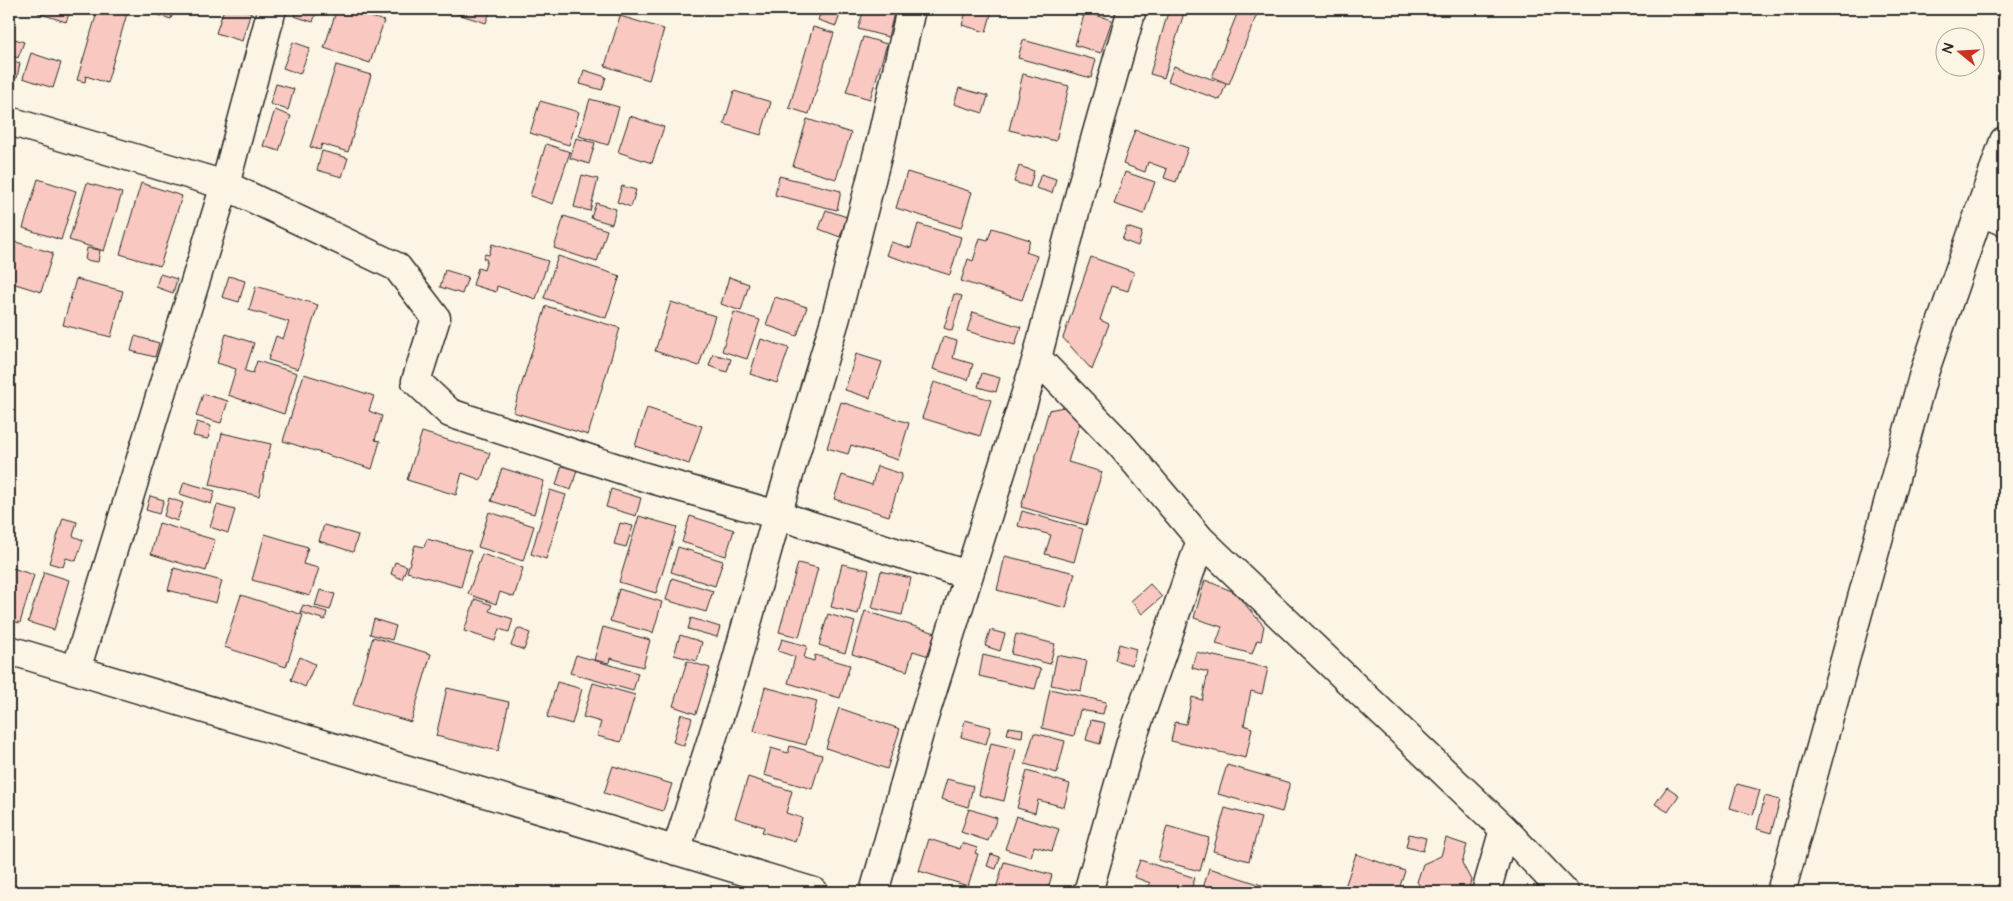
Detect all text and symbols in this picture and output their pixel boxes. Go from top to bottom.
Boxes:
north arrow [1936,28,1986,78]
text: N [1938,41,1960,56]

